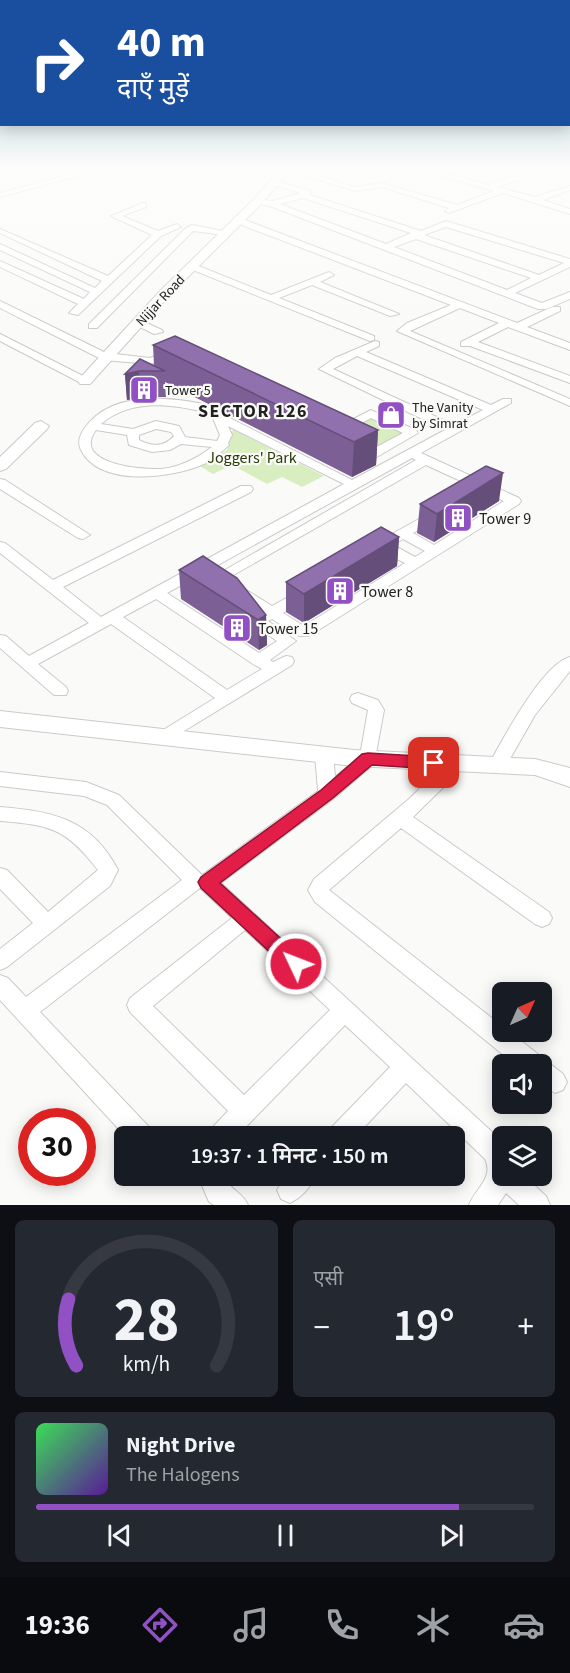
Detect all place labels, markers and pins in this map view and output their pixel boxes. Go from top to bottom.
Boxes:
building icon: Tower 5 [128,374,160,406]
place label: Tower 5 [165,381,211,401]
place label: The Vanity by Simrat [412,398,474,434]
shop icon: The Vanity by Simrat [375,399,407,431]
building icon: Tower 9 [442,502,474,534]
place label: Tower 9 [479,508,531,530]
building icon: Tower 8 [324,575,356,607]
place label: Tower 8 [361,581,413,603]
building icon: Tower 15 [221,612,253,644]
place label: Tower 15 [258,618,318,640]
pin [408,737,459,788]

